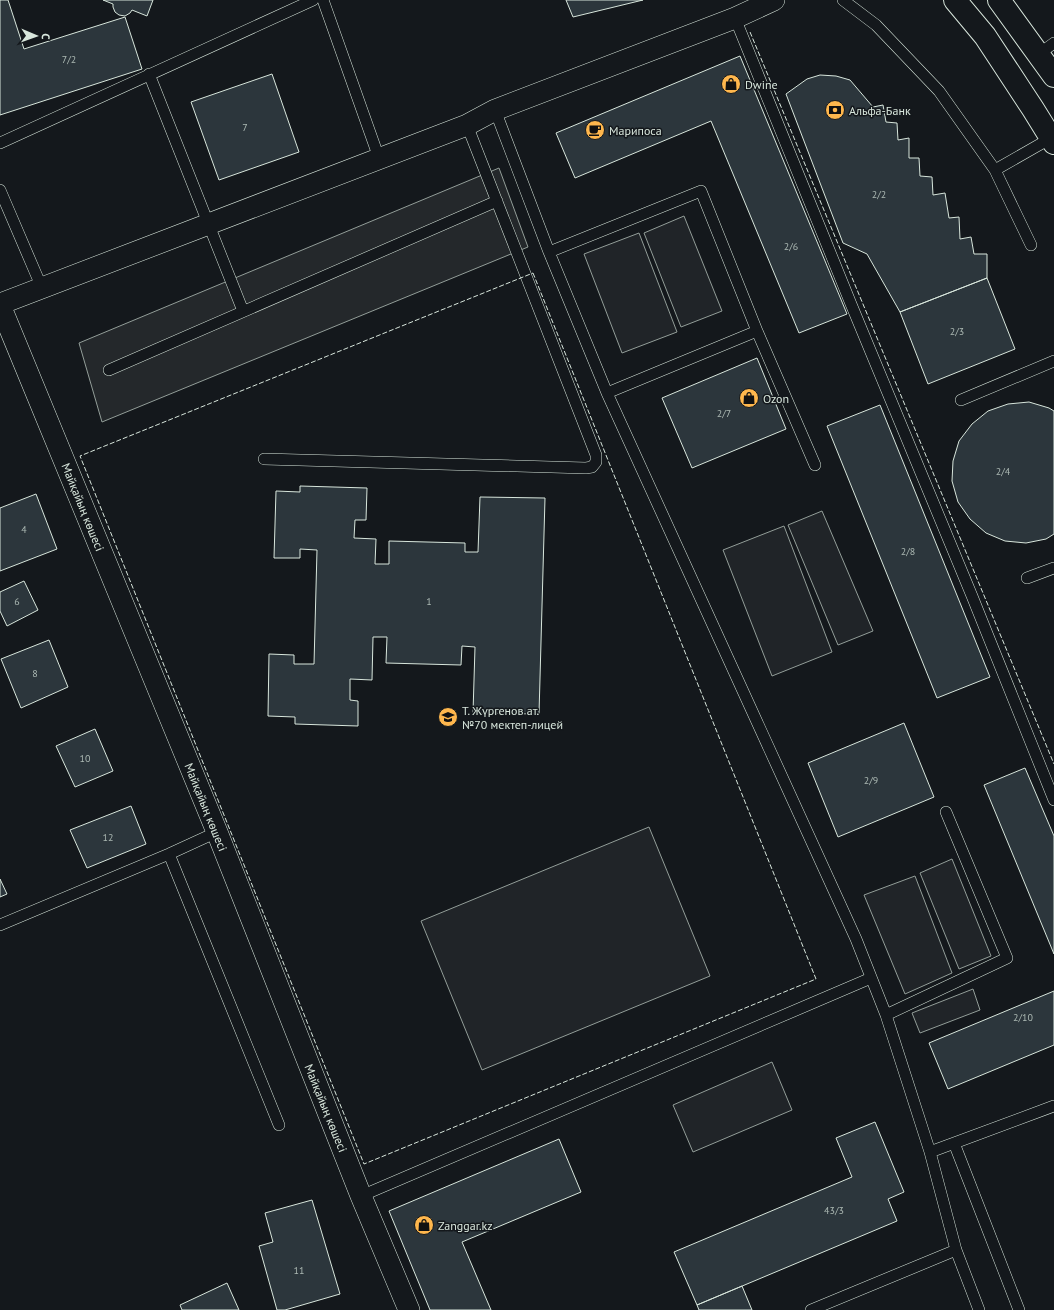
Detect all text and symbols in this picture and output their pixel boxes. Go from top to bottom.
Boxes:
north arrow [16,16,56,56]
text: С [39,33,53,40]
house number: 7/2 [62,53,76,66]
shop icon: Dwine [720,73,742,95]
place label: Dwine [745,77,778,92]
bank icon: Альфа-Банк [824,99,846,121]
place label: Альфа-Банк [849,103,911,118]
cafe icon: Марипоса [584,119,606,141]
house number: 7 [242,121,248,134]
place label: Марипоса [609,123,662,138]
house number: 2/2 [872,188,886,201]
house number: 2/6 [784,240,798,253]
house number: 2/3 [950,325,964,338]
shop icon: Ozon [738,387,760,409]
place label: Ozon [763,391,789,406]
house number: 2/7 [717,407,731,420]
street label: Майқайың көшесі [58,461,108,553]
house number: 2/4 [996,465,1011,478]
house number: 4 [21,523,27,536]
house number: 2/8 [901,545,915,558]
house number: 6 [14,595,20,608]
house number: 1 [426,595,432,608]
house number: 8 [32,667,38,680]
place label: Т. Жүргенов ат. №70 мектеп-лицей [462,703,563,732]
school or university icon: Т. Жүргенов ат. №70 мектеп-лицей [437,706,459,728]
house number: 10 [80,752,91,765]
street label: Майқайың көшесі [181,761,231,853]
house number: 2/9 [864,774,878,787]
house number: 12 [103,831,113,844]
house number: 2/10 [1013,1011,1033,1024]
street label: Майқайың көшесі [301,1062,351,1154]
house number: 43/3 [824,1204,844,1217]
shop icon: Zanggar.kz [413,1214,435,1236]
place label: Zanggar.kz [438,1218,493,1233]
house number: 11 [294,1264,304,1277]

